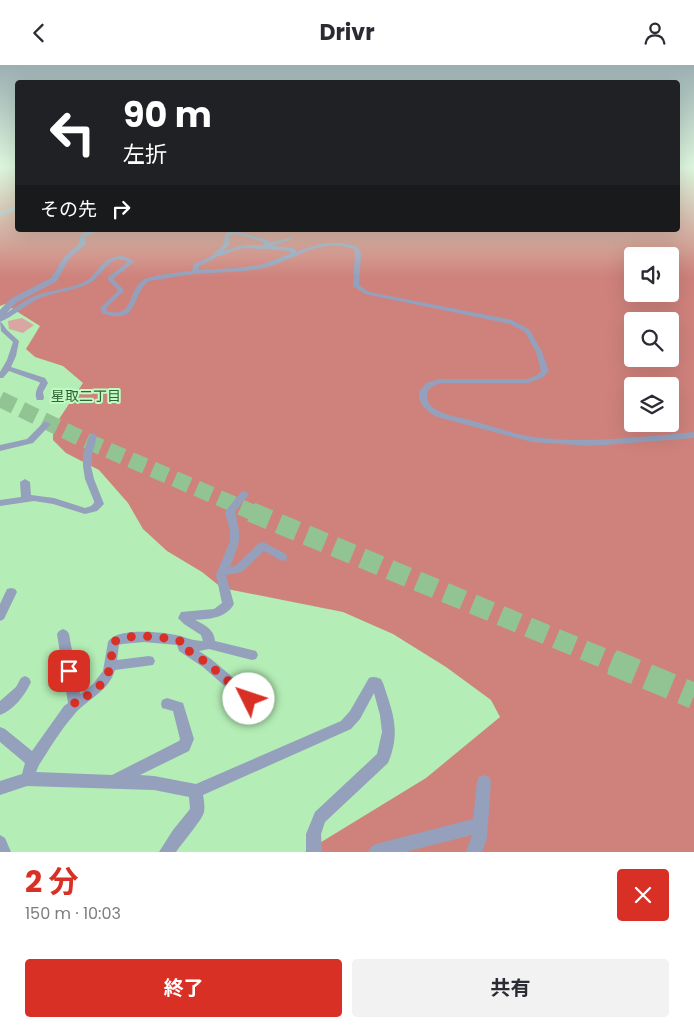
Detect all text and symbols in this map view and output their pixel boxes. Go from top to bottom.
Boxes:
text: Drivr [319,17,375,48]
icon: back [25,19,53,47]
icon: person [641,19,669,47]
text: 90 m [123,90,212,139]
icon: left [40,100,105,165]
text: 左折 [123,139,167,170]
icon: right [107,195,135,223]
text: その先 [40,196,97,223]
map controls [624,247,679,432]
button: sound [624,247,679,302]
button: search [624,312,679,367]
button: layers [624,377,679,432]
district label: 星取二丁目 [51,386,121,406]
pin [48,650,90,692]
icon: arrive [55,657,83,685]
position arrow [222,672,274,724]
text: 2 分 [25,860,79,903]
button: close [617,869,669,921]
text: 150 m · 10:03 [25,902,121,925]
button: 終了 [25,959,342,1017]
button: 共有 [352,959,669,1017]

